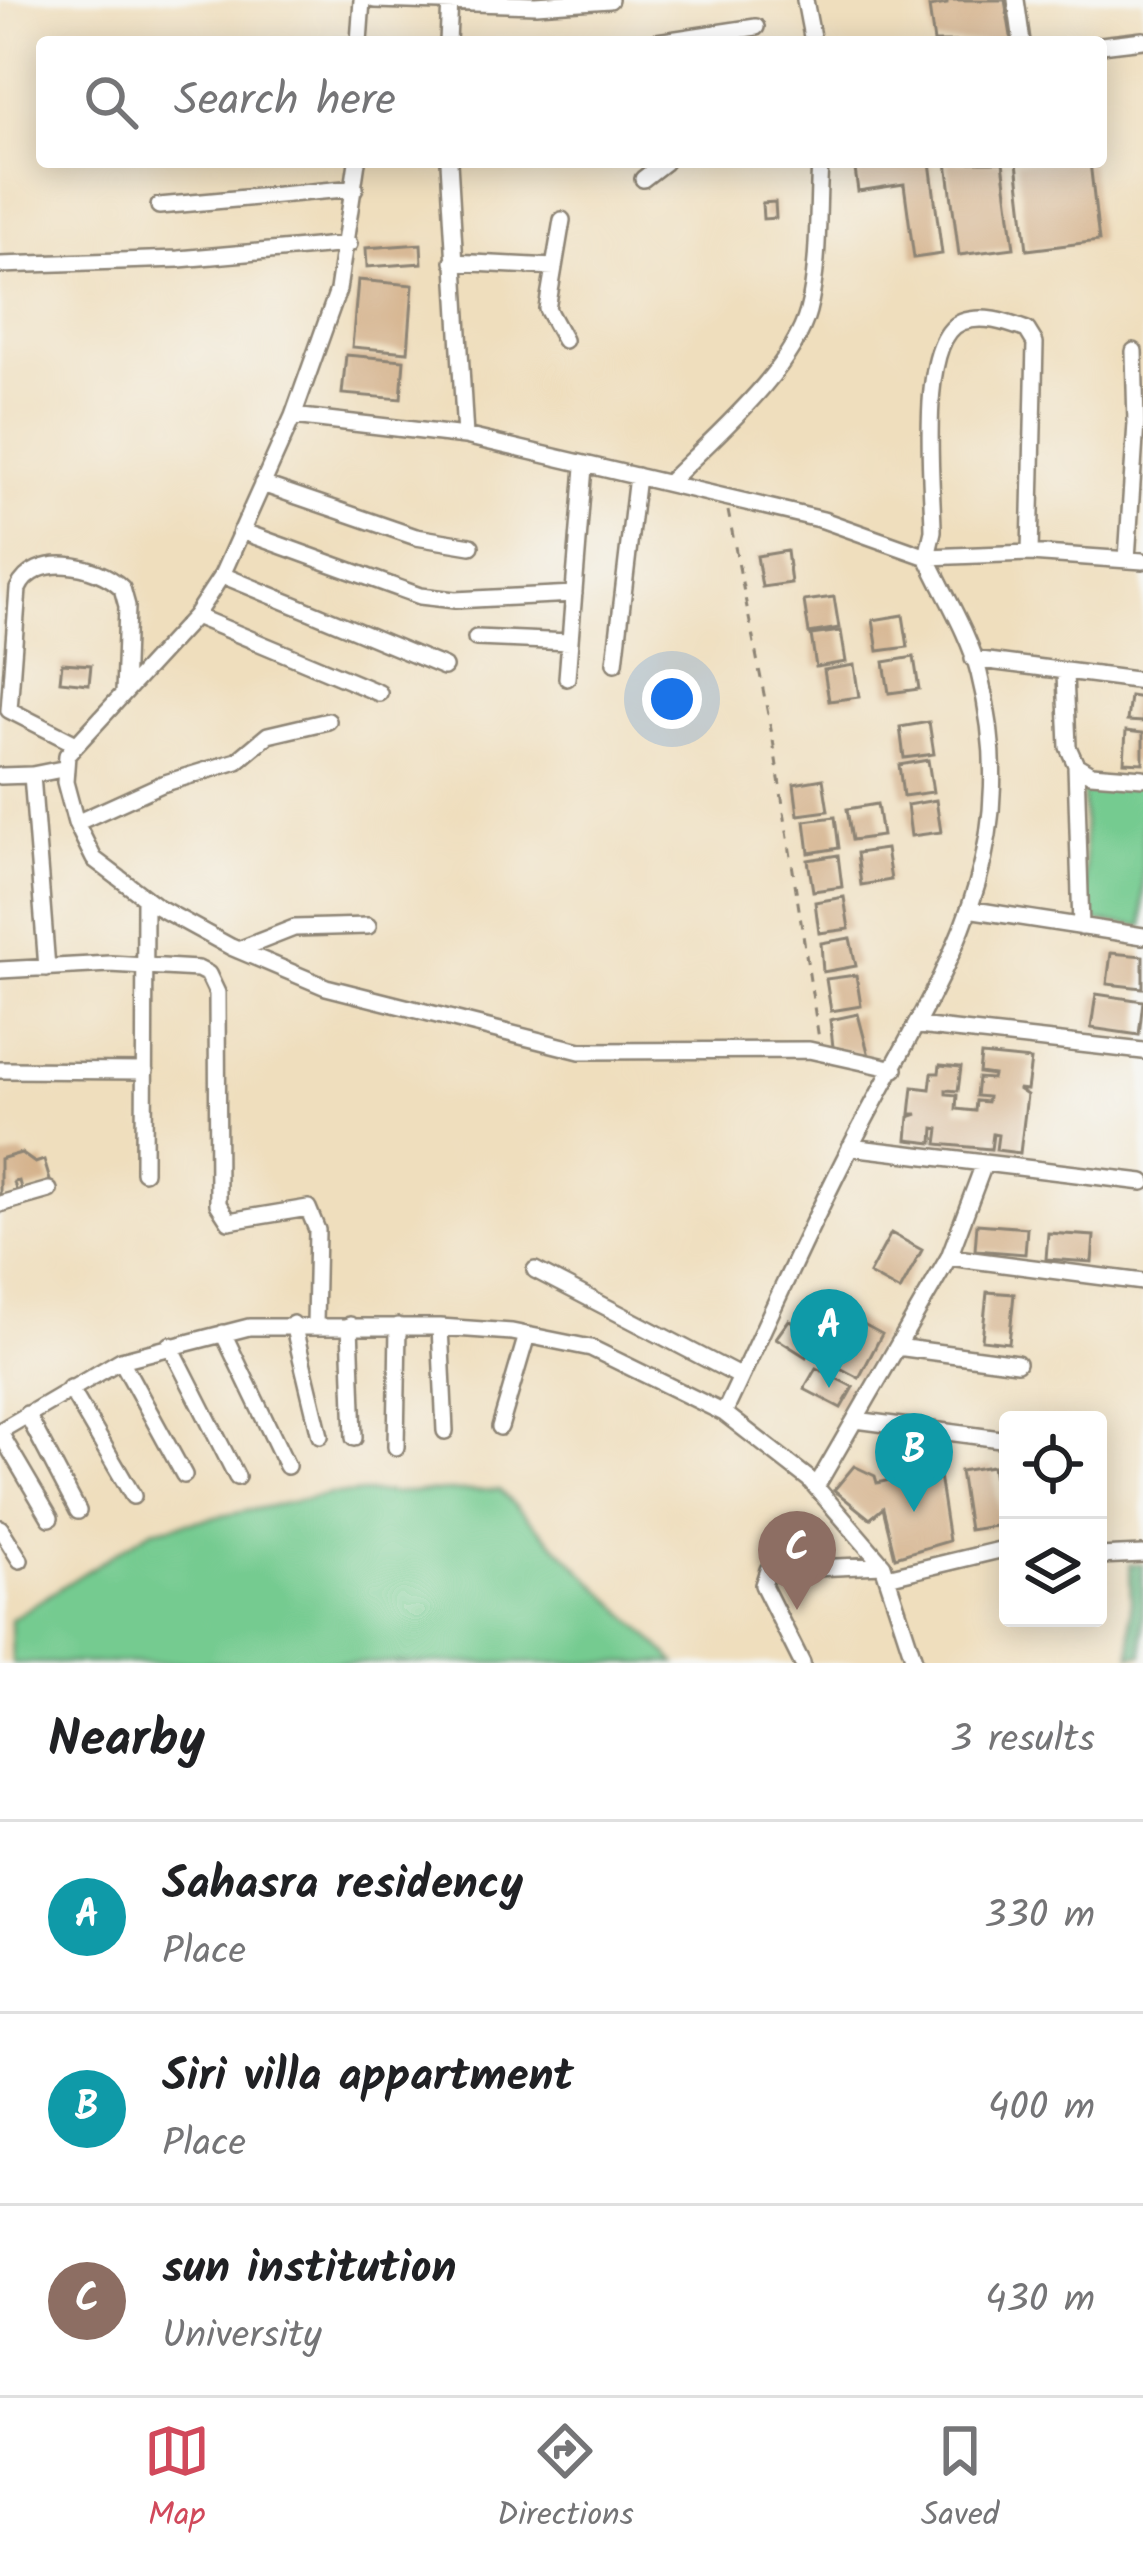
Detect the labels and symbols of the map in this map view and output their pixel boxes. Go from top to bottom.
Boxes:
your location [642,669,702,729]
pin: A [790,1289,868,1388]
pin: B [875,1413,953,1512]
pin: C [758,1511,836,1610]

